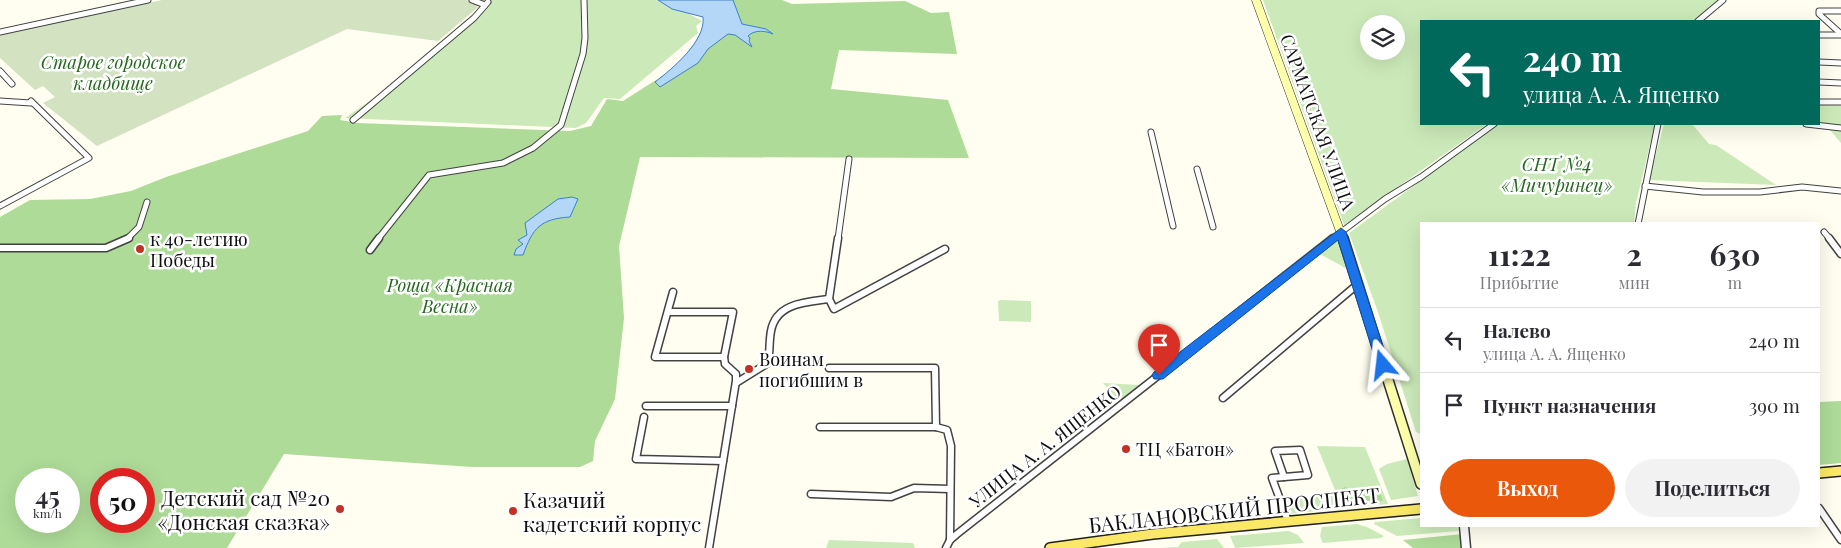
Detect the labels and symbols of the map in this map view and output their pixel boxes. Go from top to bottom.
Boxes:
street label: САРМАТСКАЯ УЛИЦА [1275,31,1361,214]
park label: Старое городское кладбище [41,50,185,95]
park label: СНТ №4 «Мичуринец» [1501,152,1613,197]
place label: к 40-летию Победы [150,227,248,272]
marker: к 40-летию Победы [134,243,146,255]
park label: Роща «Красная Весна» [386,273,513,318]
pin [1138,324,1180,375]
position arrow [1356,338,1408,390]
place label: Воинам погибшим в [759,347,863,392]
marker: Воинам погибшим в [743,363,755,375]
street label: УЛИЦА А. А. ЯЩЕНКО [963,379,1126,513]
place label: ТЦ «Батон» [1136,437,1234,461]
marker: ТЦ «Батон» [1120,443,1132,455]
speed limit sign: 50 [90,468,155,533]
street label: БАКЛАНОВСКИЙ ПРОСПЕКТ [1087,480,1381,538]
place label: Детский сад №20 «Донская сказка» [158,483,330,535]
place label: Казачий кадетский корпус [523,485,701,537]
marker: Детский сад №20 «Донская сказка» [334,503,346,515]
marker: Казачий кадетский корпус [507,505,519,517]

